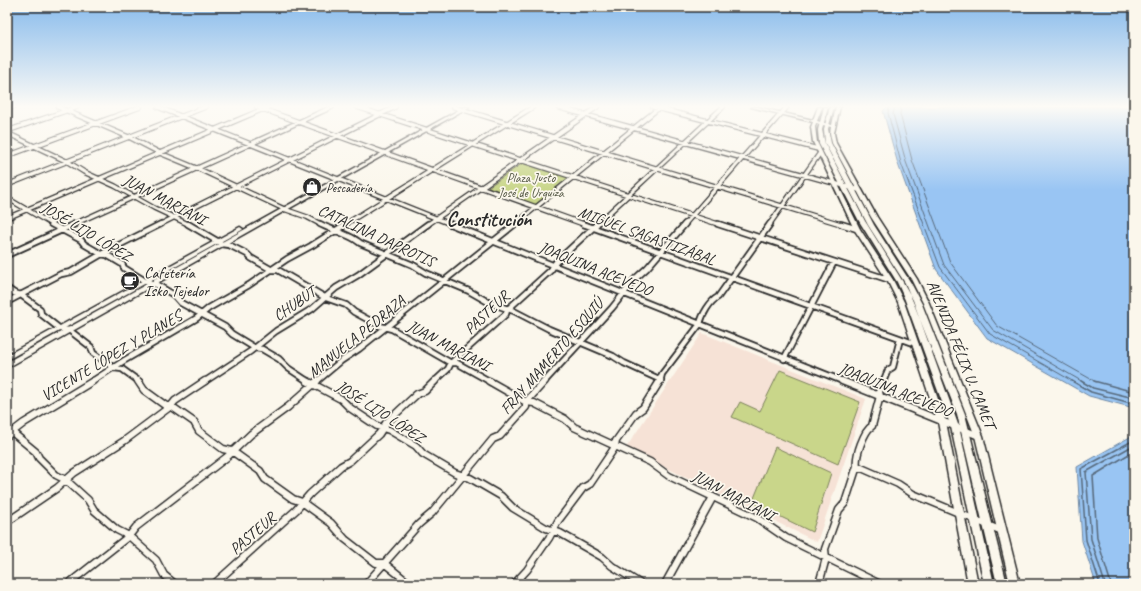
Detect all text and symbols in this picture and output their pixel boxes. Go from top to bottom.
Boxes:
street label: JUAN MARIANI [119,169,212,232]
park label: Plaza Justo José de Urquiza [497,170,565,201]
shop icon: Pescadería [301,176,323,198]
place label: Pescadería [326,180,374,196]
street label: JOSÉ LIJO LÓPEZ [37,197,137,268]
street label: CATALINA DAPROTIS [315,200,440,273]
street label: MIGUEL SAGASTIZÁBAL [575,202,718,270]
district label: Constitución [447,207,532,232]
street label: JOAQUINA ACEVEDO [535,237,657,301]
place label: Cafetería Isko Tejedor [144,263,210,301]
cafe icon: Cafetería Isko Tejedor [119,270,141,292]
street label: AVENIDA FÉLIX U. CAMET [922,277,1002,436]
street label: CHUBUT [269,280,323,326]
street label: PASTEUR [460,285,515,339]
street label: MANUELA PEDRAZA [304,291,410,382]
street label: FRAY MAMERTO ESQUIÚ [496,292,610,419]
street label: VICENTE LÓPEZ Y PLANES [37,304,188,406]
street label: JUAN MARIANI [403,315,496,378]
street label: JOAQUINA ACEVEDO [835,358,957,422]
street label: JOSÉ LIJO LÓPEZ [332,375,431,449]
street label: JUAN MARIANI [688,465,781,528]
street label: PASTEUR [226,507,282,559]

